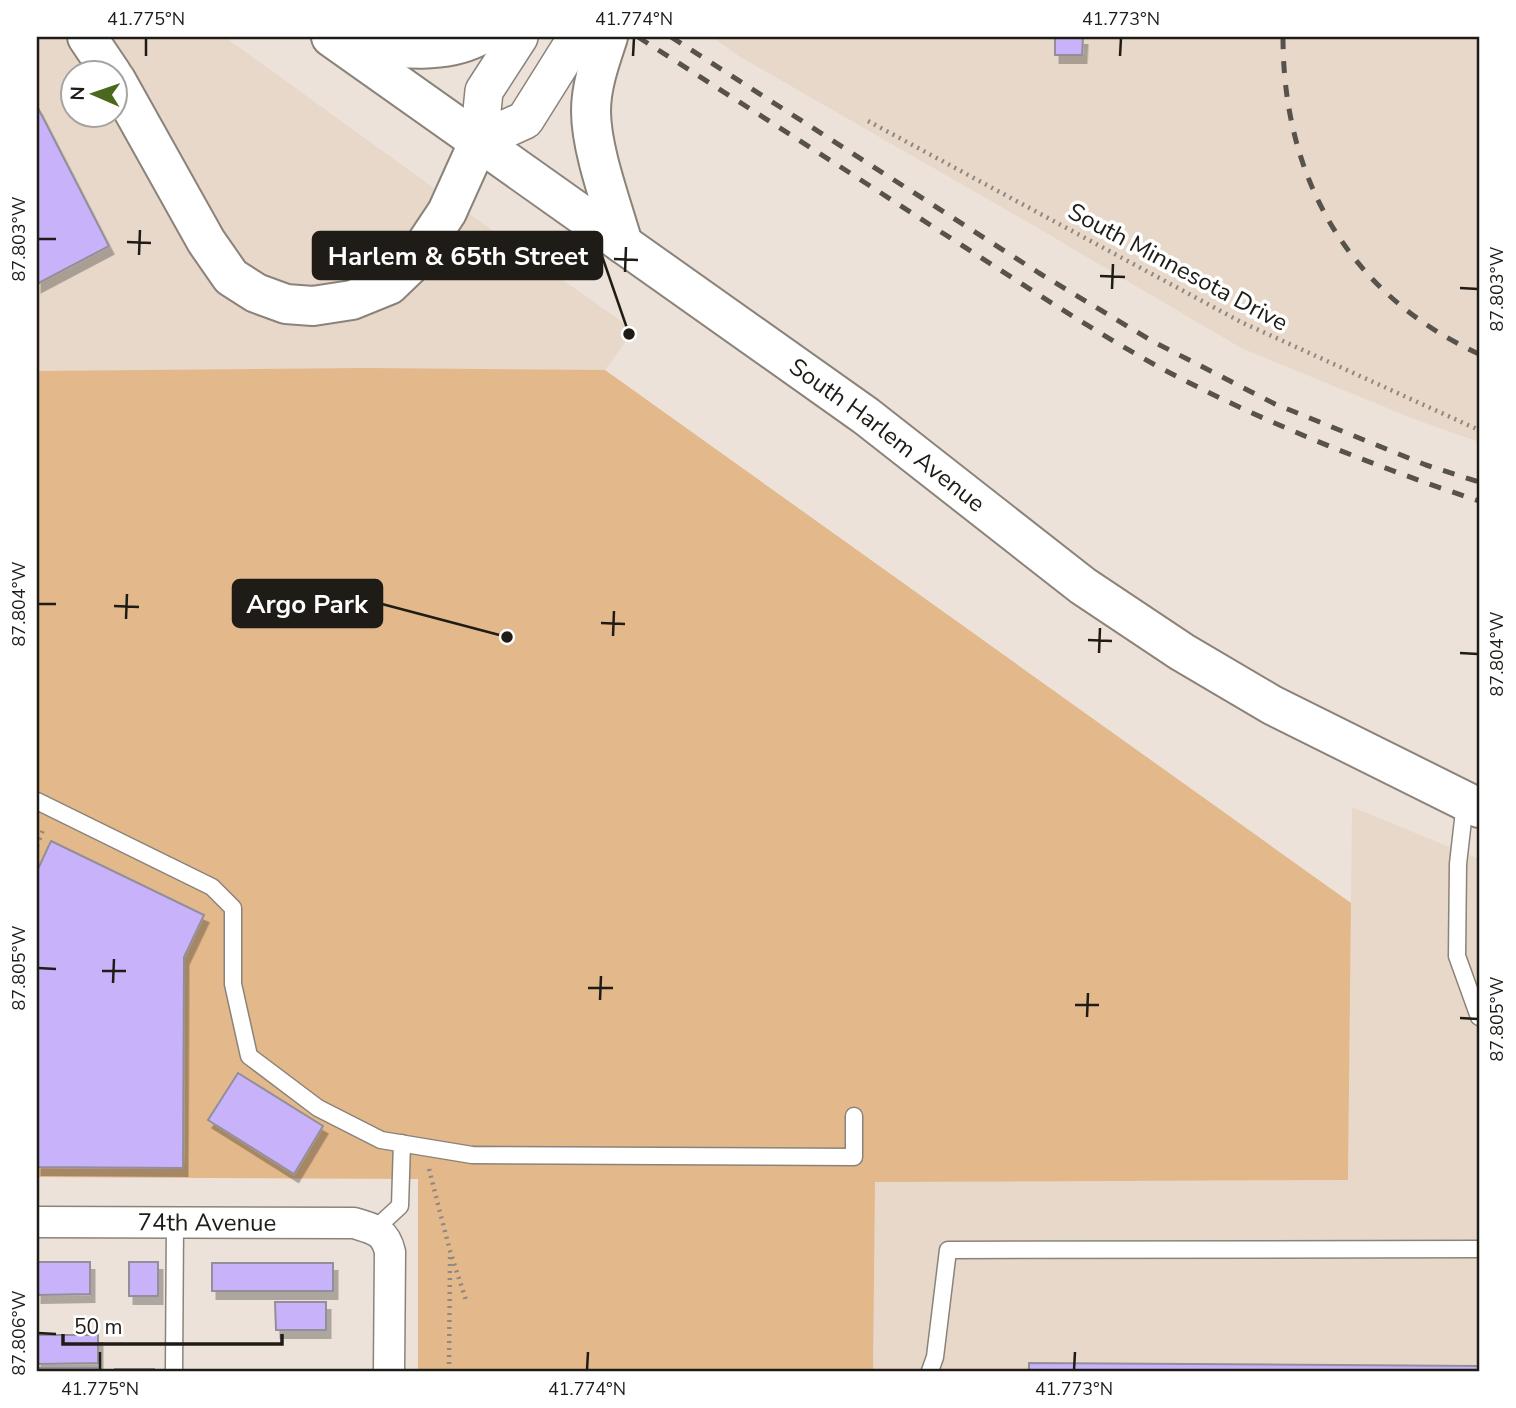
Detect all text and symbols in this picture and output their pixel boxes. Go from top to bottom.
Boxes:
text: 41.775°N [107,7,185,31]
text: 41.774°N [595,7,673,31]
text: 41.773°N [1082,7,1160,31]
north arrow [60,60,130,130]
text: N [65,86,91,101]
street label: South Minnesota Drive [1062,195,1294,339]
text: 87.803°W [7,196,31,281]
callout: Harlem & 65th Street [313,232,602,279]
text: Harlem & 65th Street [328,239,589,274]
text: 87.803°W [1485,246,1509,331]
street label: South Harlem Avenue [783,351,992,519]
text: 87.804°W [7,561,31,646]
callout: Argo Park [233,580,382,627]
text: Argo Park [246,587,369,622]
text: 87.804°W [1485,611,1509,696]
text: 87.805°W [7,925,31,1010]
text: 87.805°W [1485,976,1509,1061]
street label: 74th Avenue [138,1206,276,1239]
text: 87.806°W [7,1290,31,1375]
scale bar [63,1303,282,1347]
text: 50 m [74,1313,123,1341]
text: 41.775°N [61,1377,139,1401]
text: 41.774°N [548,1377,626,1401]
text: 41.773°N [1035,1377,1113,1401]

